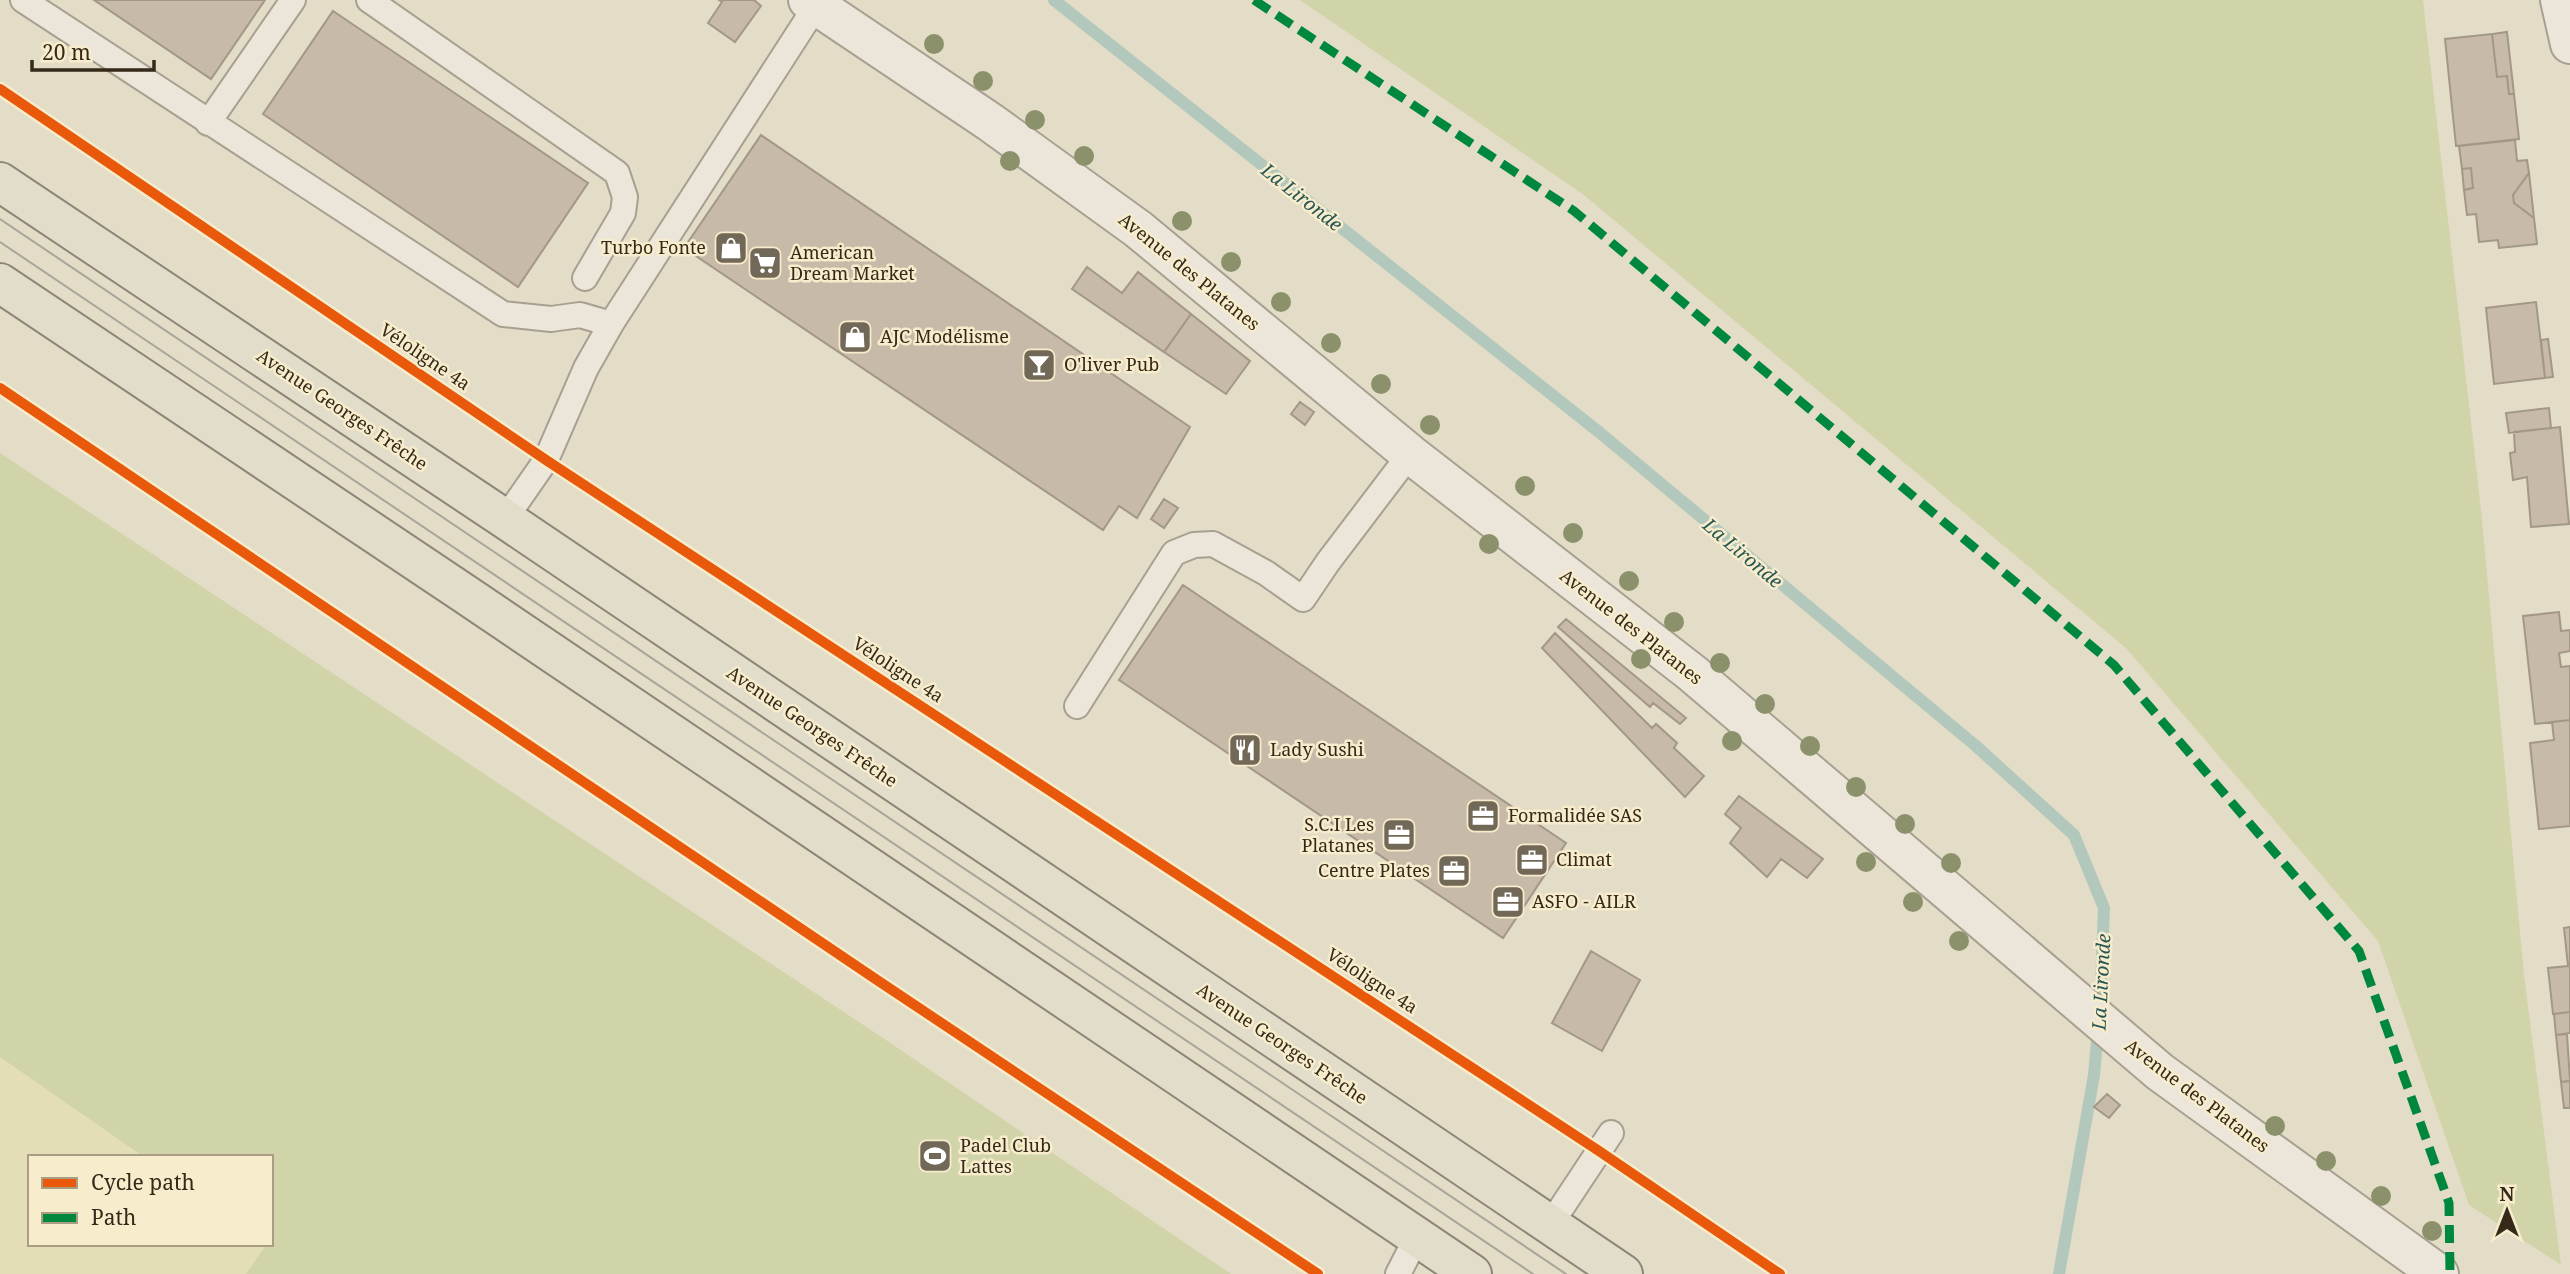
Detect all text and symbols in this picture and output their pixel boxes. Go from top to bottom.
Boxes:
scale bar [32,28,154,72]
text: 20 m [42,38,91,66]
water label: La Lironde [1255,156,1348,237]
street label: Avenue des Platanes [1114,207,1265,336]
shop icon: Turbo Fonte [712,229,750,267]
place label: Turbo Fonte [601,235,706,259]
place label: American Dream Market [790,240,915,285]
supermarket icon: American Dream Market [746,244,784,282]
street label: Véloligne 4a [376,317,475,395]
shop icon: AJC Modélisme [836,318,874,356]
place label: AJC Modélisme [880,324,1009,348]
street label: Avenue Georges Frêche [252,343,433,475]
bar icon: O'liver Pub [1020,346,1058,384]
place label: O'liver Pub [1064,352,1159,376]
water label: La Lironde [1697,511,1788,594]
street label: Avenue des Platanes [1555,563,1708,690]
street label: Véloligne 4a [848,631,949,707]
street label: Avenue Georges Frêche [722,660,903,792]
restaurant icon: Lady Sushi [1226,731,1264,769]
place label: Lady Sushi [1270,737,1364,761]
office icon: Formalidée SAS [1464,797,1502,835]
place label: Formalidée SAS [1508,803,1642,827]
place label: S.C.I Les Platanes [1302,812,1374,857]
office icon: S.C.I Les Platanes [1380,816,1418,854]
office icon: Climat [1513,841,1551,879]
place label: Climat [1556,847,1612,871]
office icon: Centre Plates [1435,852,1473,890]
place label: Centre Plates [1318,858,1430,882]
office icon: ASFO - AILR [1489,883,1527,921]
place label: ASFO - AILR [1532,889,1636,913]
water label: La Lironde [2085,933,2117,1032]
street label: Véloligne 4a [1322,942,1423,1018]
street label: Avenue Georges Frêche [1192,977,1373,1109]
street label: Avenue des Platanes [2121,1033,2275,1157]
place label: Padel Club Lattes [960,1133,1051,1178]
sports icon: Padel Club Lattes [916,1137,954,1175]
legend [28,1155,273,1246]
text: Cycle path [91,1168,195,1196]
north arrow [2472,1176,2542,1246]
text: N [2500,1181,2515,1207]
text: Path [91,1203,136,1231]

